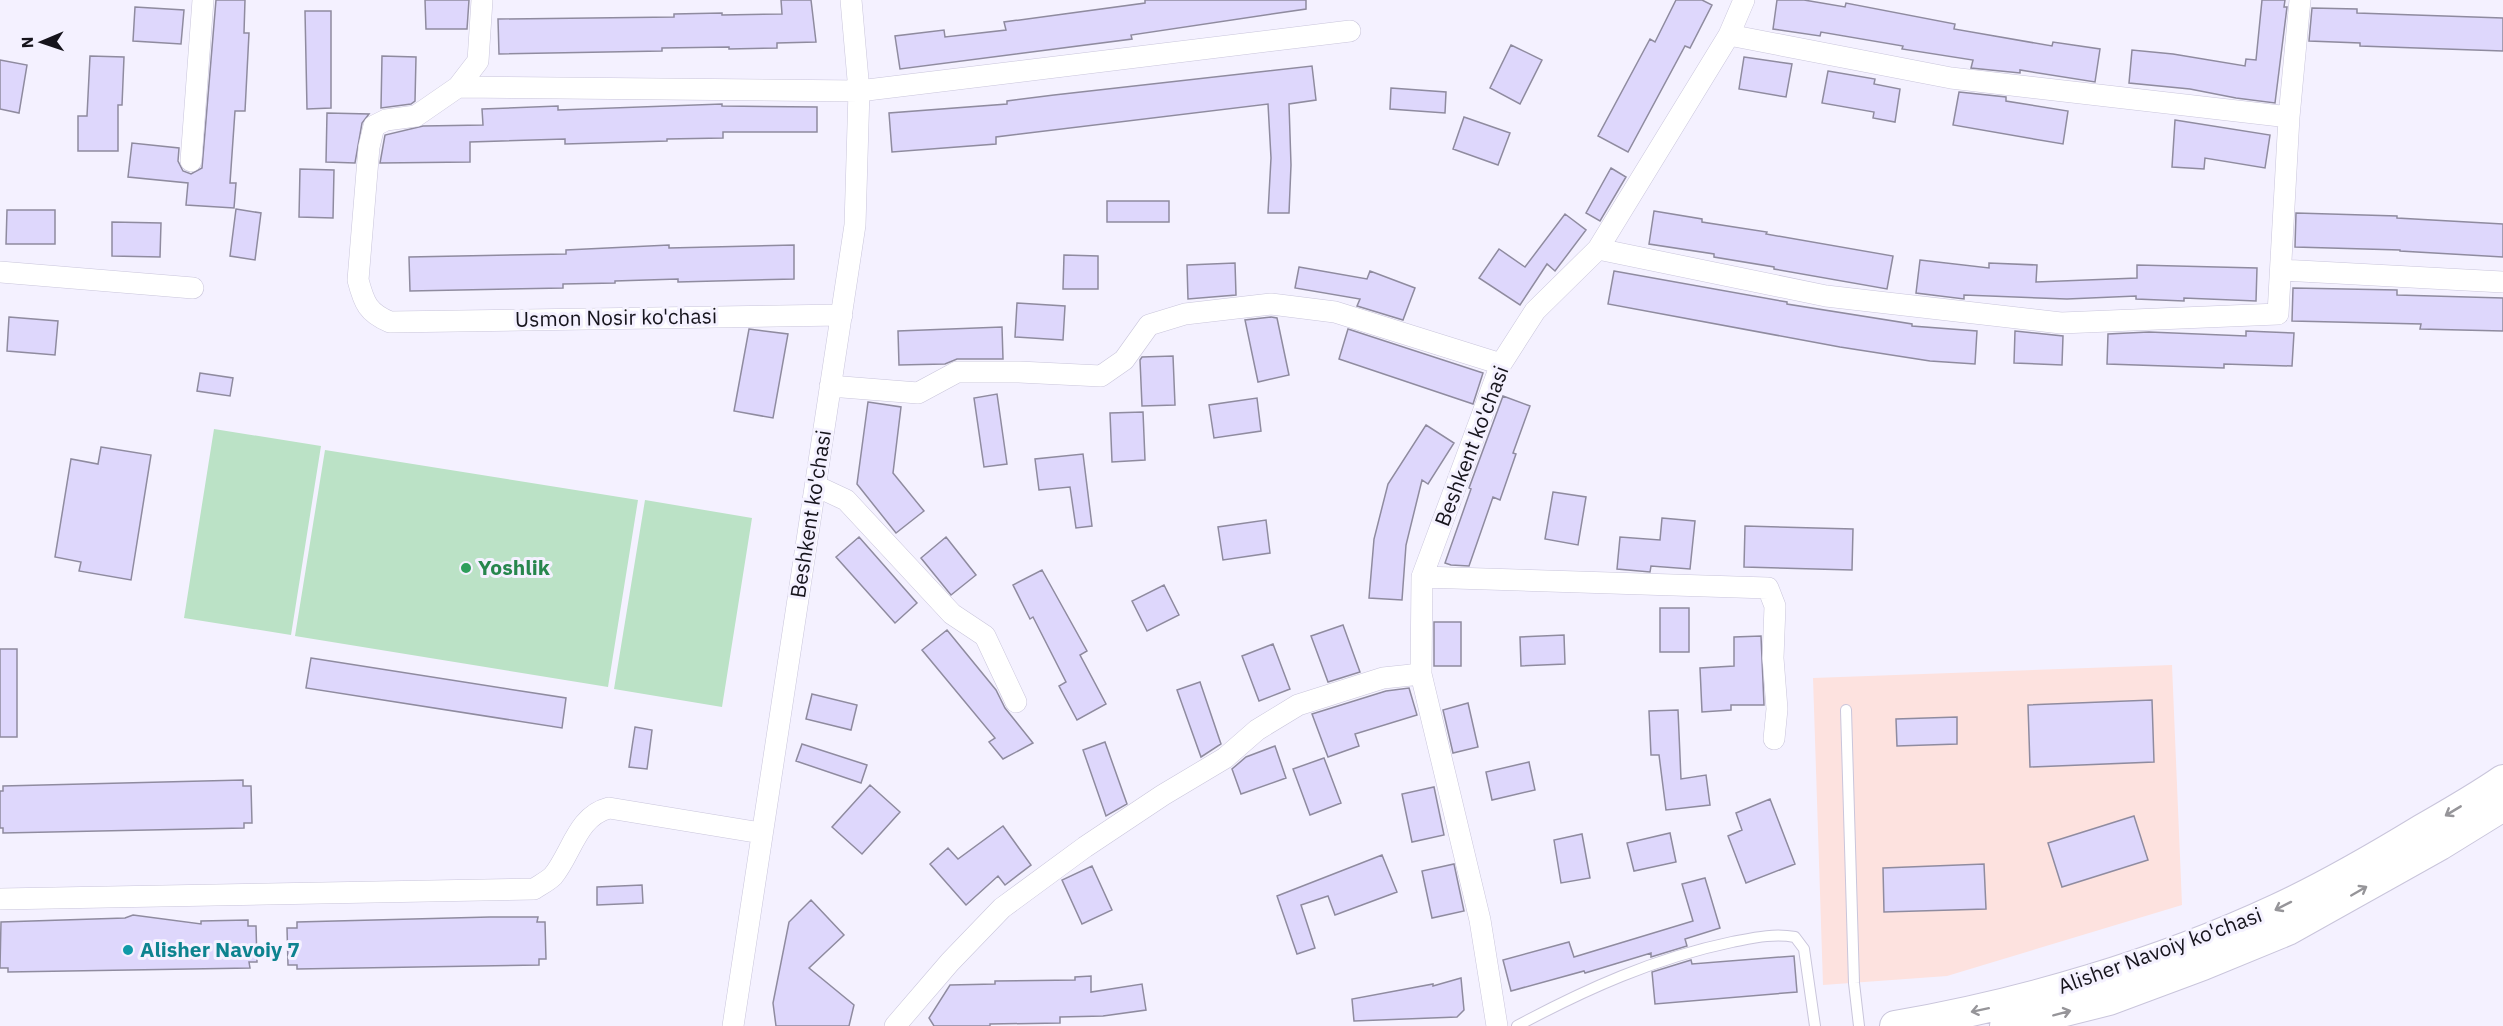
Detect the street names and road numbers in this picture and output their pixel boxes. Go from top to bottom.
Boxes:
street label: Usmon Nosir ko'chasi [515,301,717,333]
street label: Beshkent ko'chasi [1428,361,1515,530]
street label: Beshkent ko'chasi [783,428,837,600]
street label: Alisher Navoiy ko'chasi [2054,900,2266,1000]

